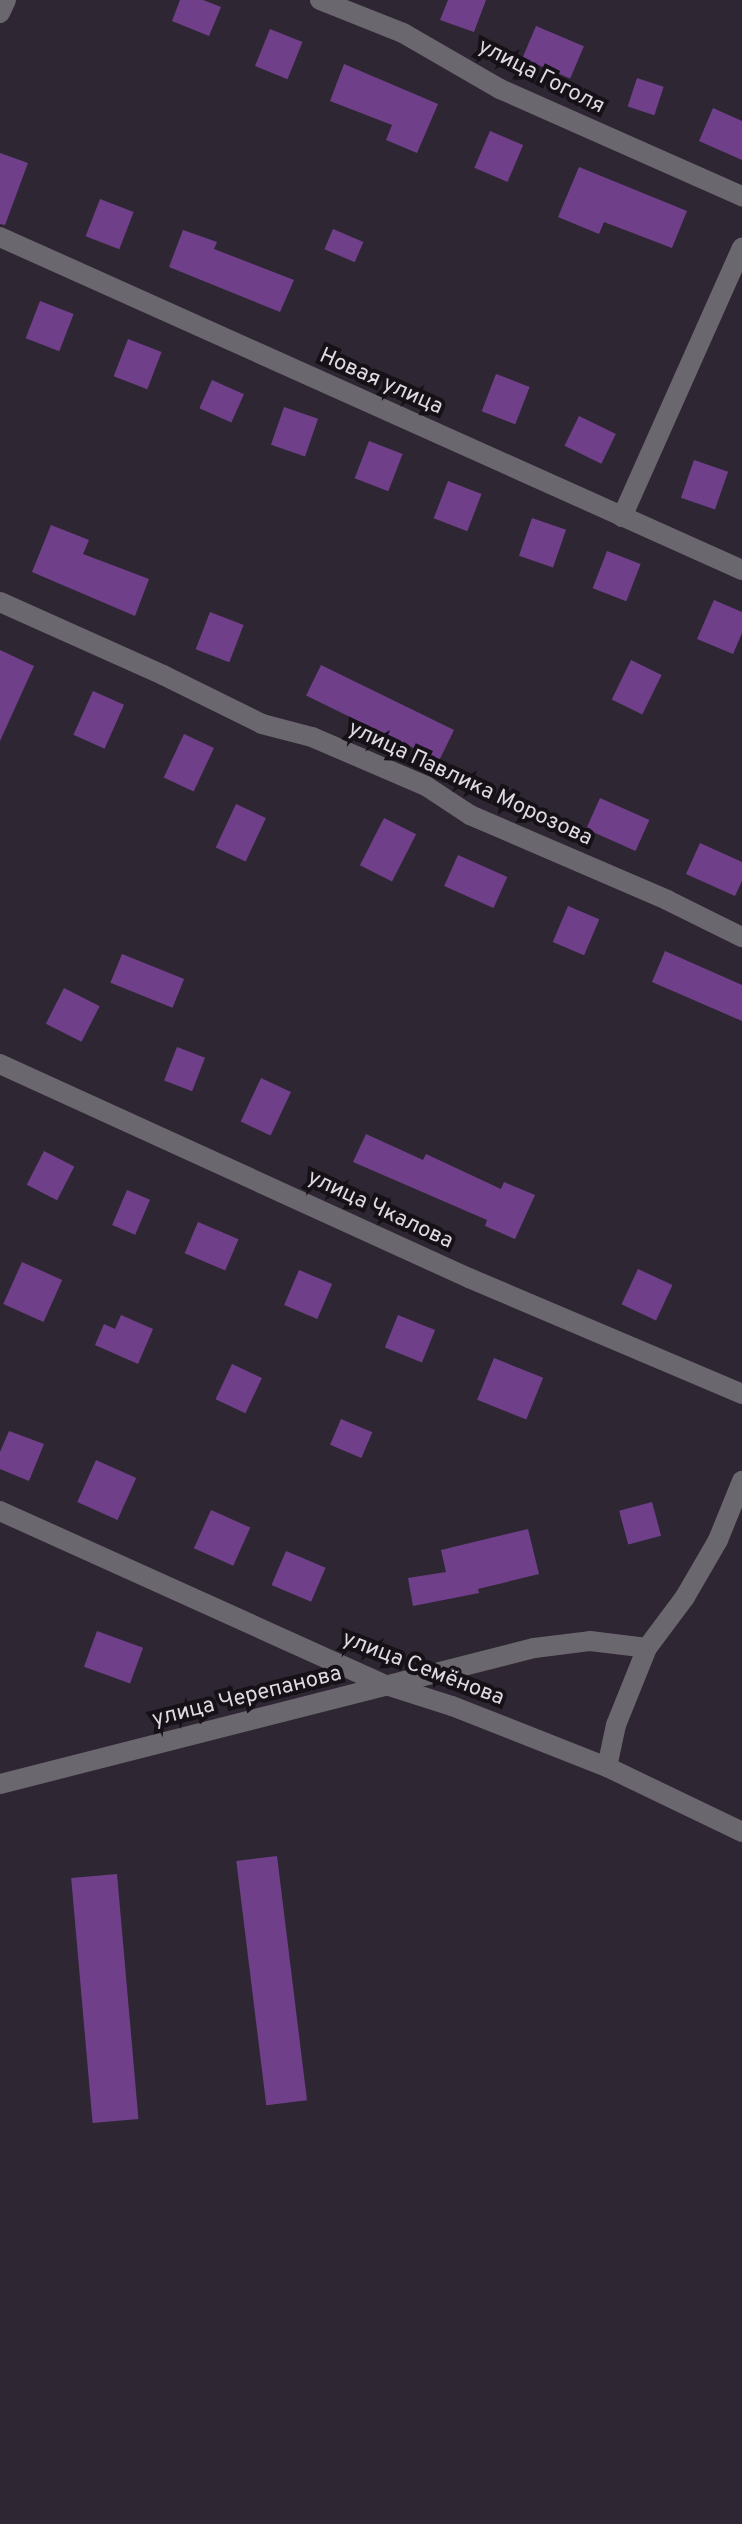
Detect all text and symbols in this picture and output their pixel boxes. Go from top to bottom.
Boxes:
street label: улица Гоголя [473,34,609,120]
street label: Новая улица [315,343,447,421]
street label: улица Павлика Морозова [344,716,596,852]
street label: улица Чкалова [303,1165,457,1255]
street label: улица Семёнова [338,1626,508,1712]
street label: улица Черепанова [150,1661,344,1733]

